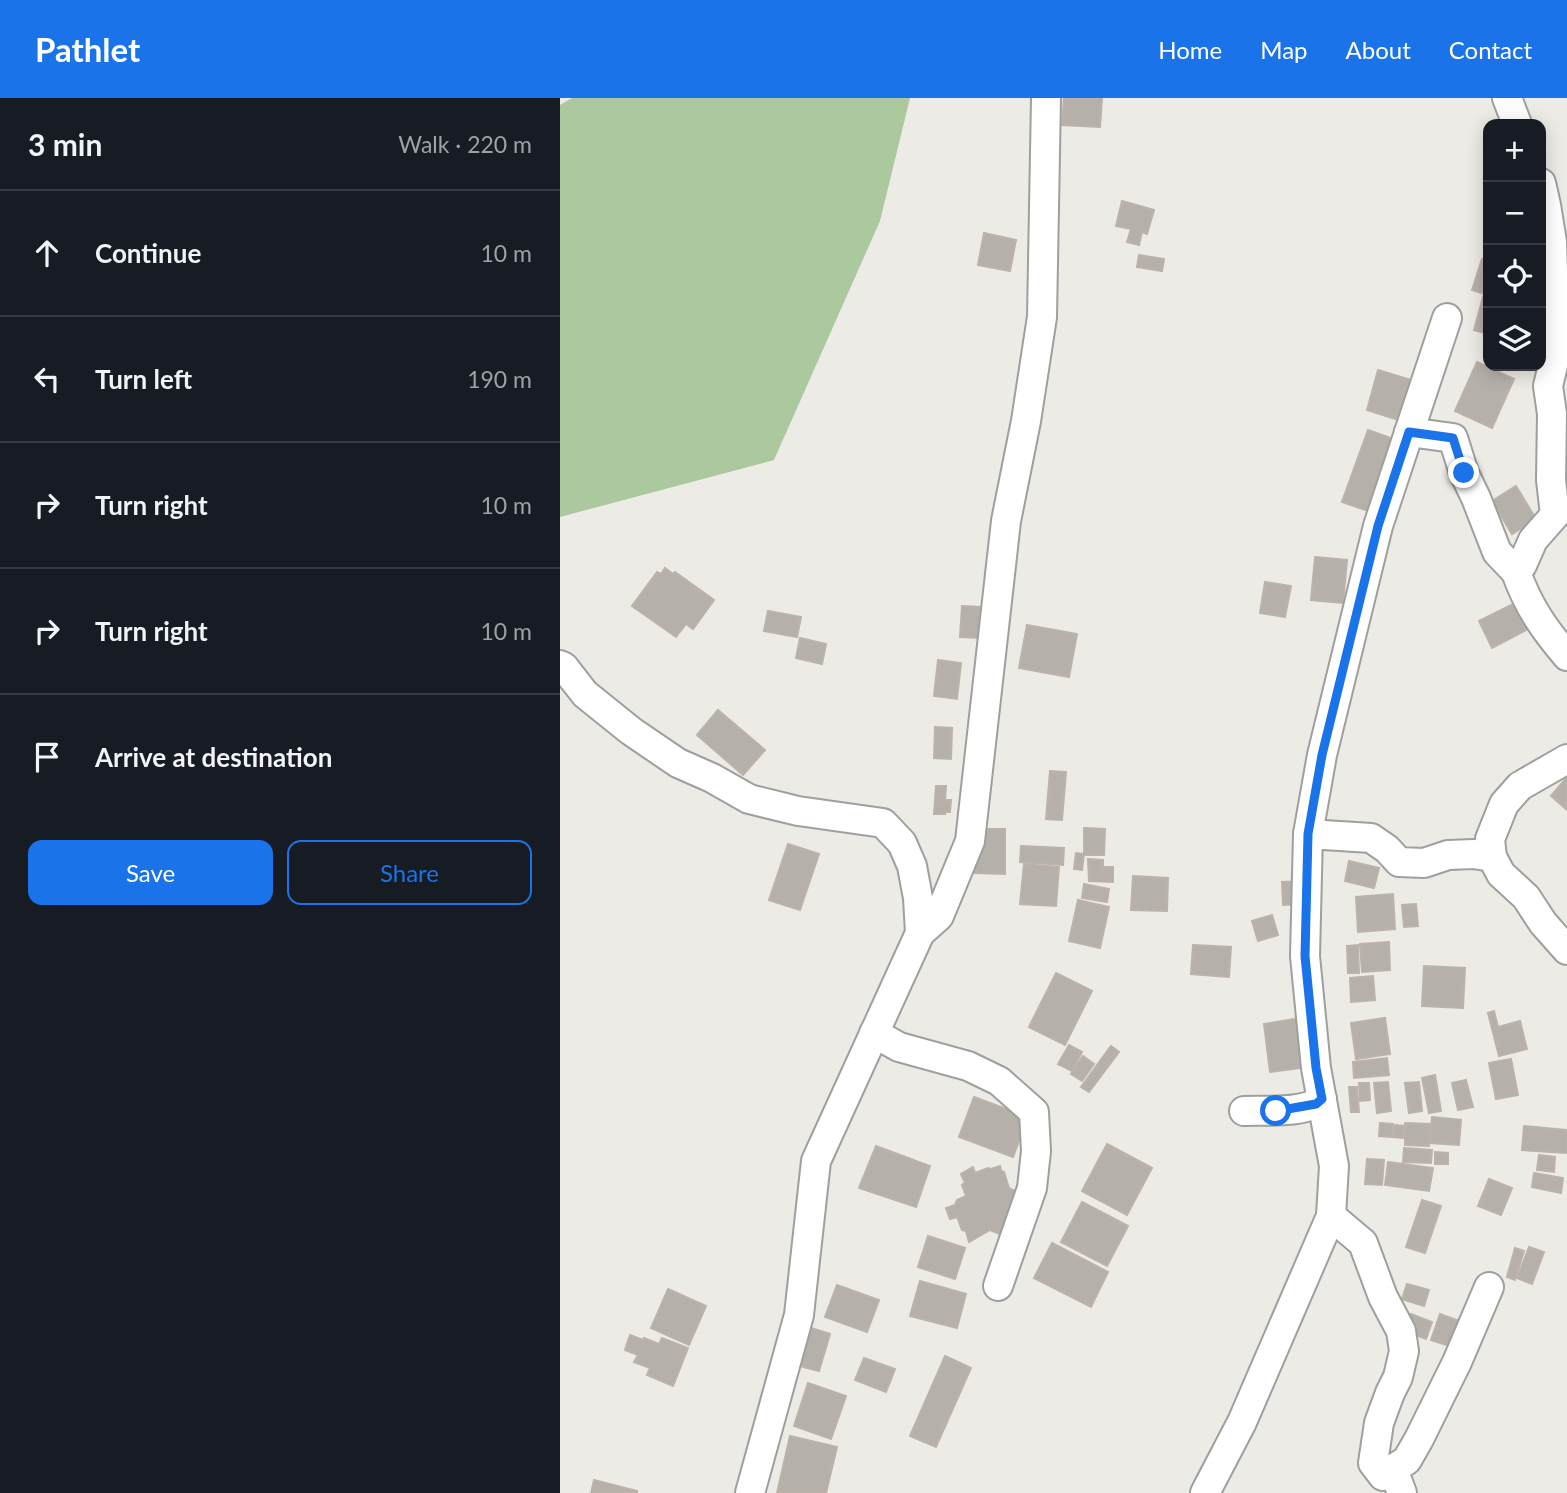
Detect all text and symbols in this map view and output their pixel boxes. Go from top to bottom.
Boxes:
text: Pathlet [35,29,140,69]
text: Home [1158,35,1222,64]
text: Map [1260,35,1308,64]
text: About [1346,35,1411,64]
text: Contact [1449,35,1532,64]
map controls [1483,119,1546,371]
button: + [1483,119,1546,182]
text: 3 min [28,126,102,162]
text: Walk · 220 m [398,130,532,158]
button: − [1483,182,1546,245]
icon: ahead [28,234,66,272]
text: Continue [95,237,201,269]
text: 10 m [481,239,532,267]
button: locate [1483,245,1546,308]
button: layers [1483,308,1546,371]
icon: left [28,360,66,398]
text: Turn left [95,363,192,395]
text: 190 m [467,365,532,393]
route end [1448,457,1479,488]
icon: right [28,486,66,524]
text: Turn right [95,489,208,521]
text: 10 m [481,491,532,519]
icon: right [28,612,66,650]
text: Turn right [95,615,208,647]
text: 10 m [481,617,532,645]
icon: arrive [28,738,66,776]
text: Arrive at destination [95,741,332,773]
button: Save [28,840,273,905]
button: Share [287,840,532,905]
route start [1260,1095,1291,1126]

